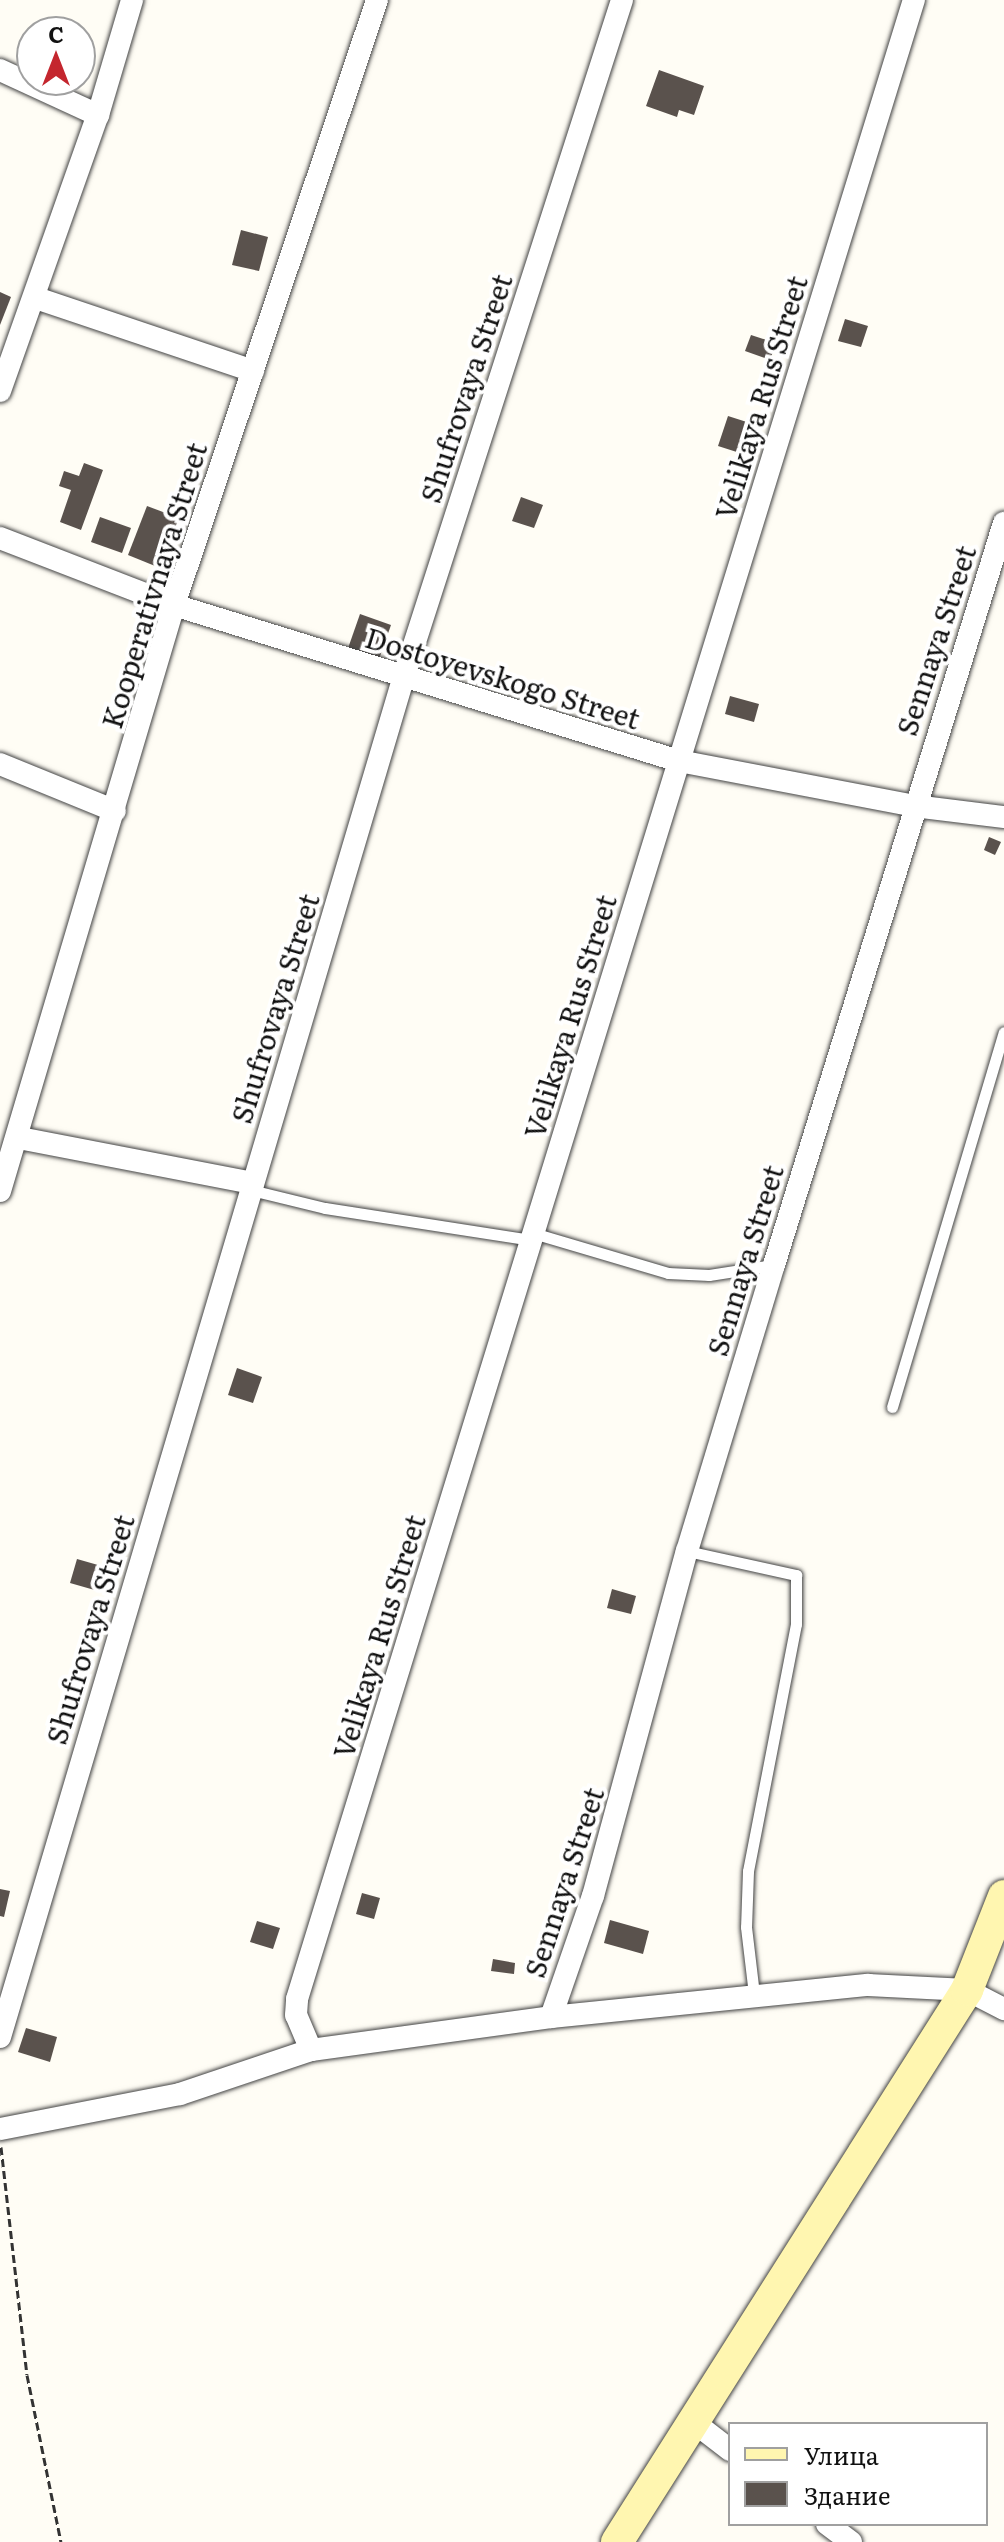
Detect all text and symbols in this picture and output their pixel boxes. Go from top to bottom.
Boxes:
north arrow [16,16,96,96]
text: С [48,17,64,50]
street label: Shufrovaya Street [412,269,518,507]
street label: Velikaya Rus Street [707,271,813,523]
street label: Kooperativnaya Street [94,438,212,732]
street label: Sennaya Street [888,541,982,739]
street label: Dostoyevskogo Street [362,619,644,735]
street label: Shufrovaya Street [223,889,325,1127]
street label: Velikaya Rus Street [516,890,622,1142]
street label: Sennaya Street [699,1160,789,1360]
street label: Shufrovaya Street [38,1510,140,1748]
street label: Velikaya Rus Street [325,1510,431,1762]
street label: Sennaya Street [516,1783,610,1981]
legend [728,2422,988,2526]
text: Улица [804,2437,879,2472]
text: Здание [804,2477,890,2512]

